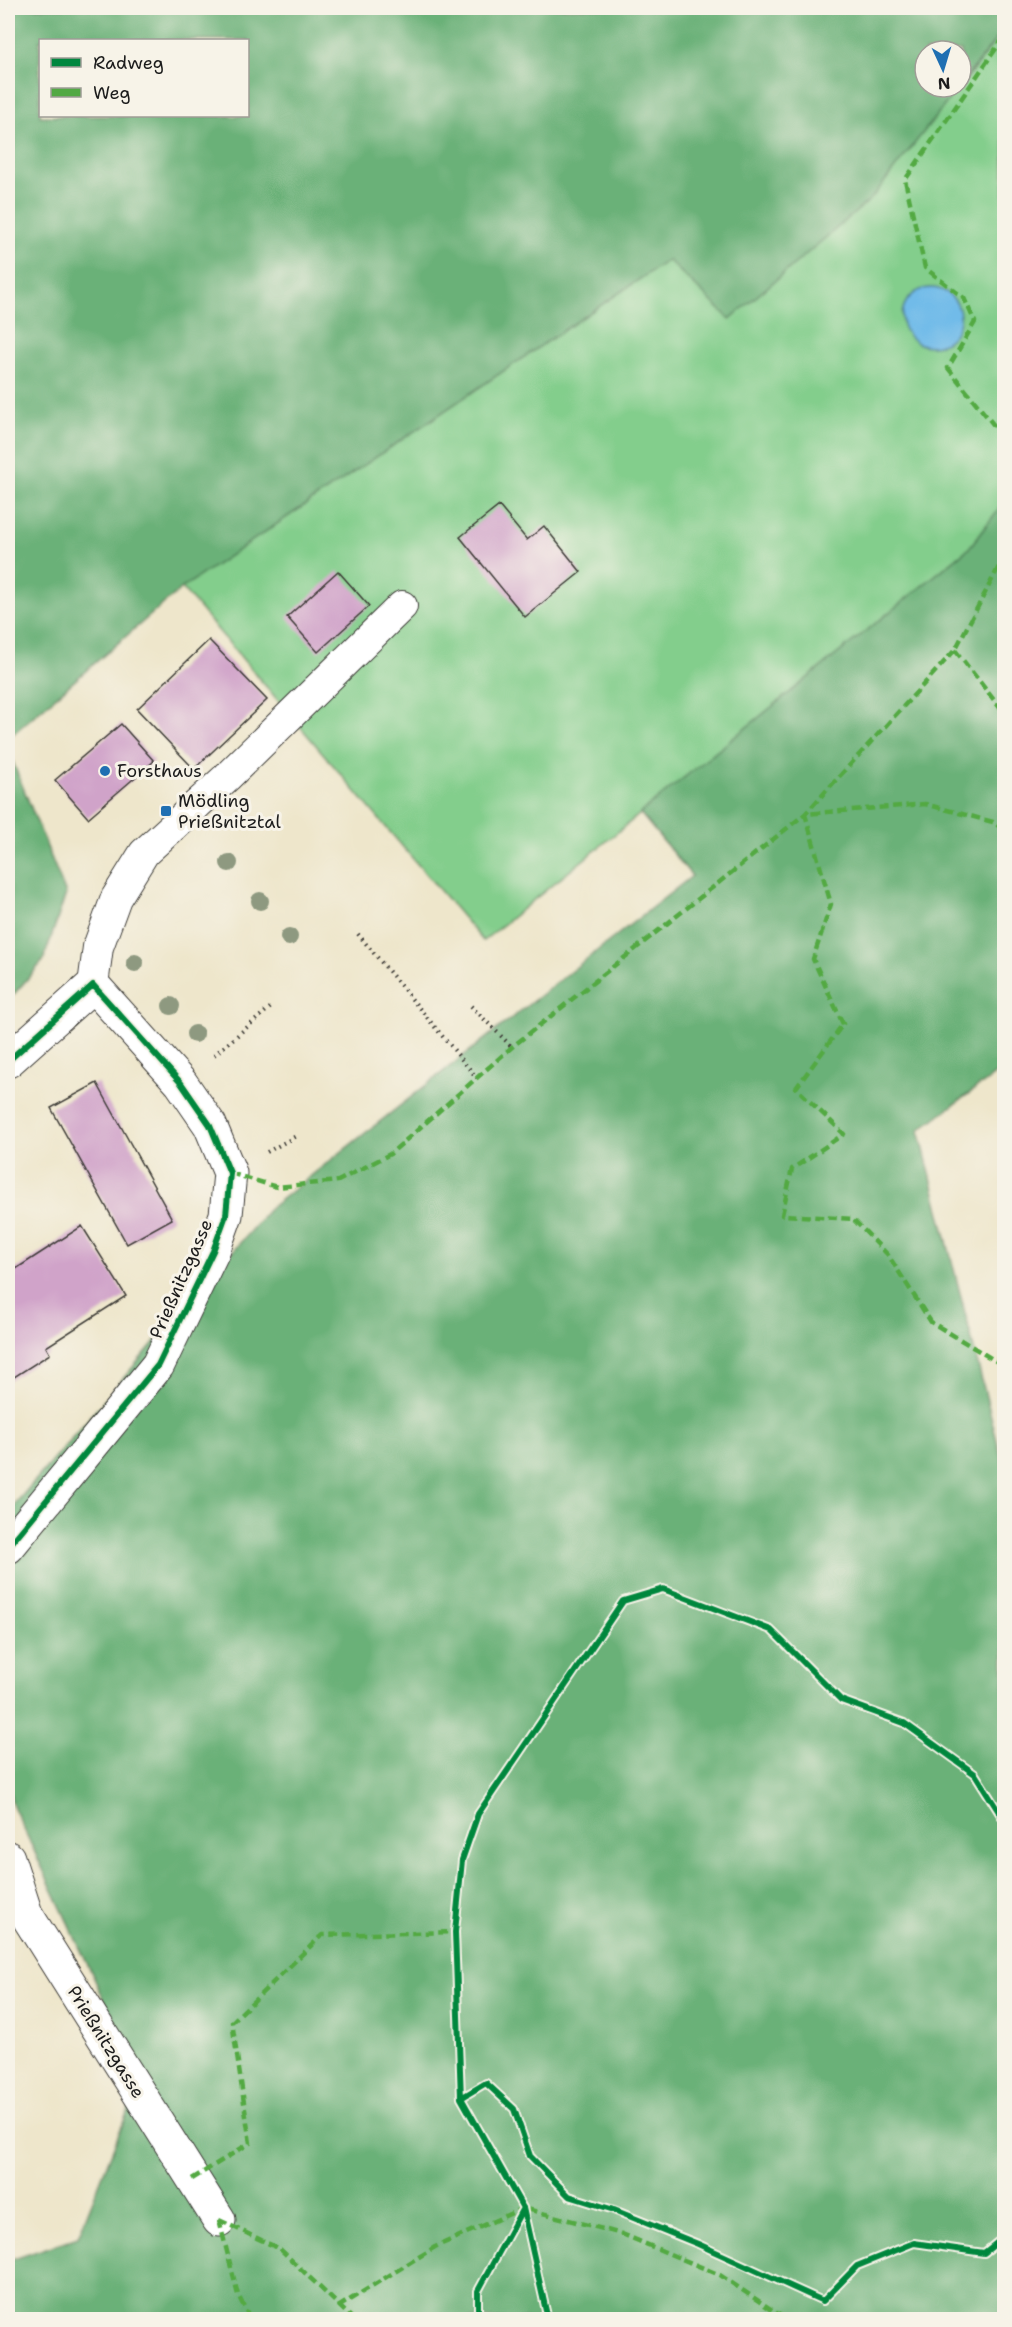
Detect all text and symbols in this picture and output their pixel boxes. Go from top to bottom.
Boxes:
legend [39,39,249,117]
north arrow [913,39,973,99]
text: Radweg [93,51,164,75]
text: N [937,73,951,94]
text: Weg [93,81,131,105]
place label: Forsthaus [117,759,202,783]
marker: Forsthaus [98,764,112,778]
place label: Mödling Prießnitztal [178,789,281,834]
marker: Mödling Prießnitztal [159,804,173,818]
street label: Prießnitzgasse [144,1215,218,1343]
street label: Prießnitzgasse [62,1981,150,2103]

